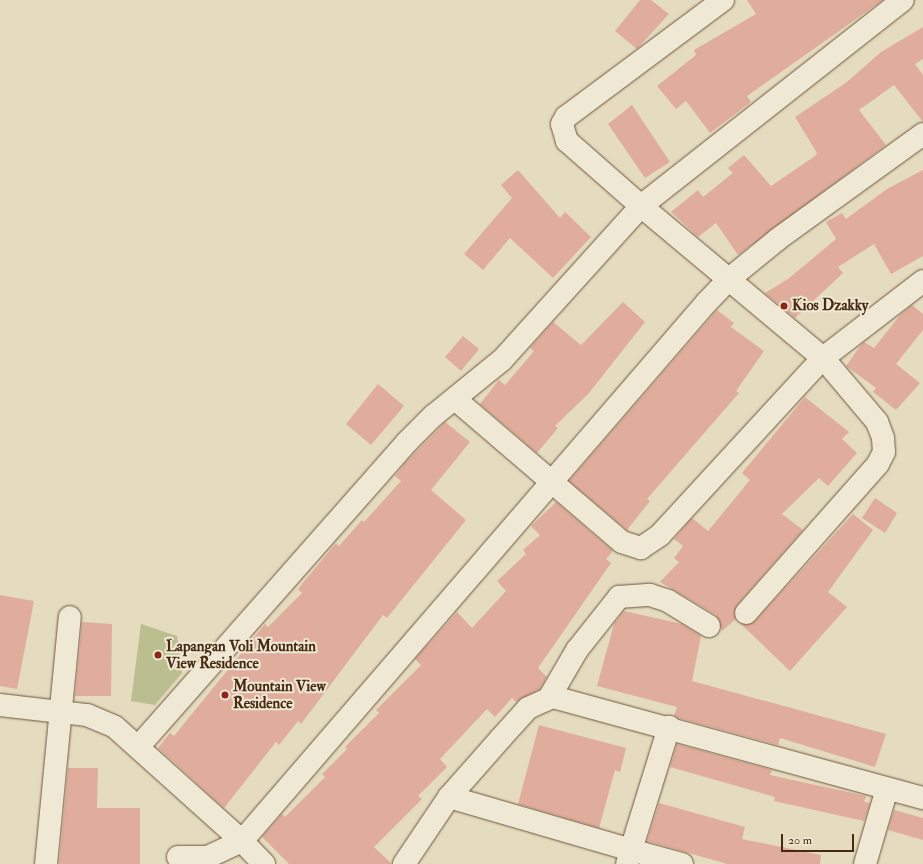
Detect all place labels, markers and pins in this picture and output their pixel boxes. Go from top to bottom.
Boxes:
place label: Kios Dzakky [792,297,868,315]
marker: Kios Dzakky [779,301,789,311]
place label: Lapangan Voli Mountain View Residence [166,637,316,672]
marker: Lapangan Voli Mountain View Residence [153,650,163,660]
place label: Mountain View Residence [233,677,326,712]
marker: Mountain View Residence [220,690,230,700]

